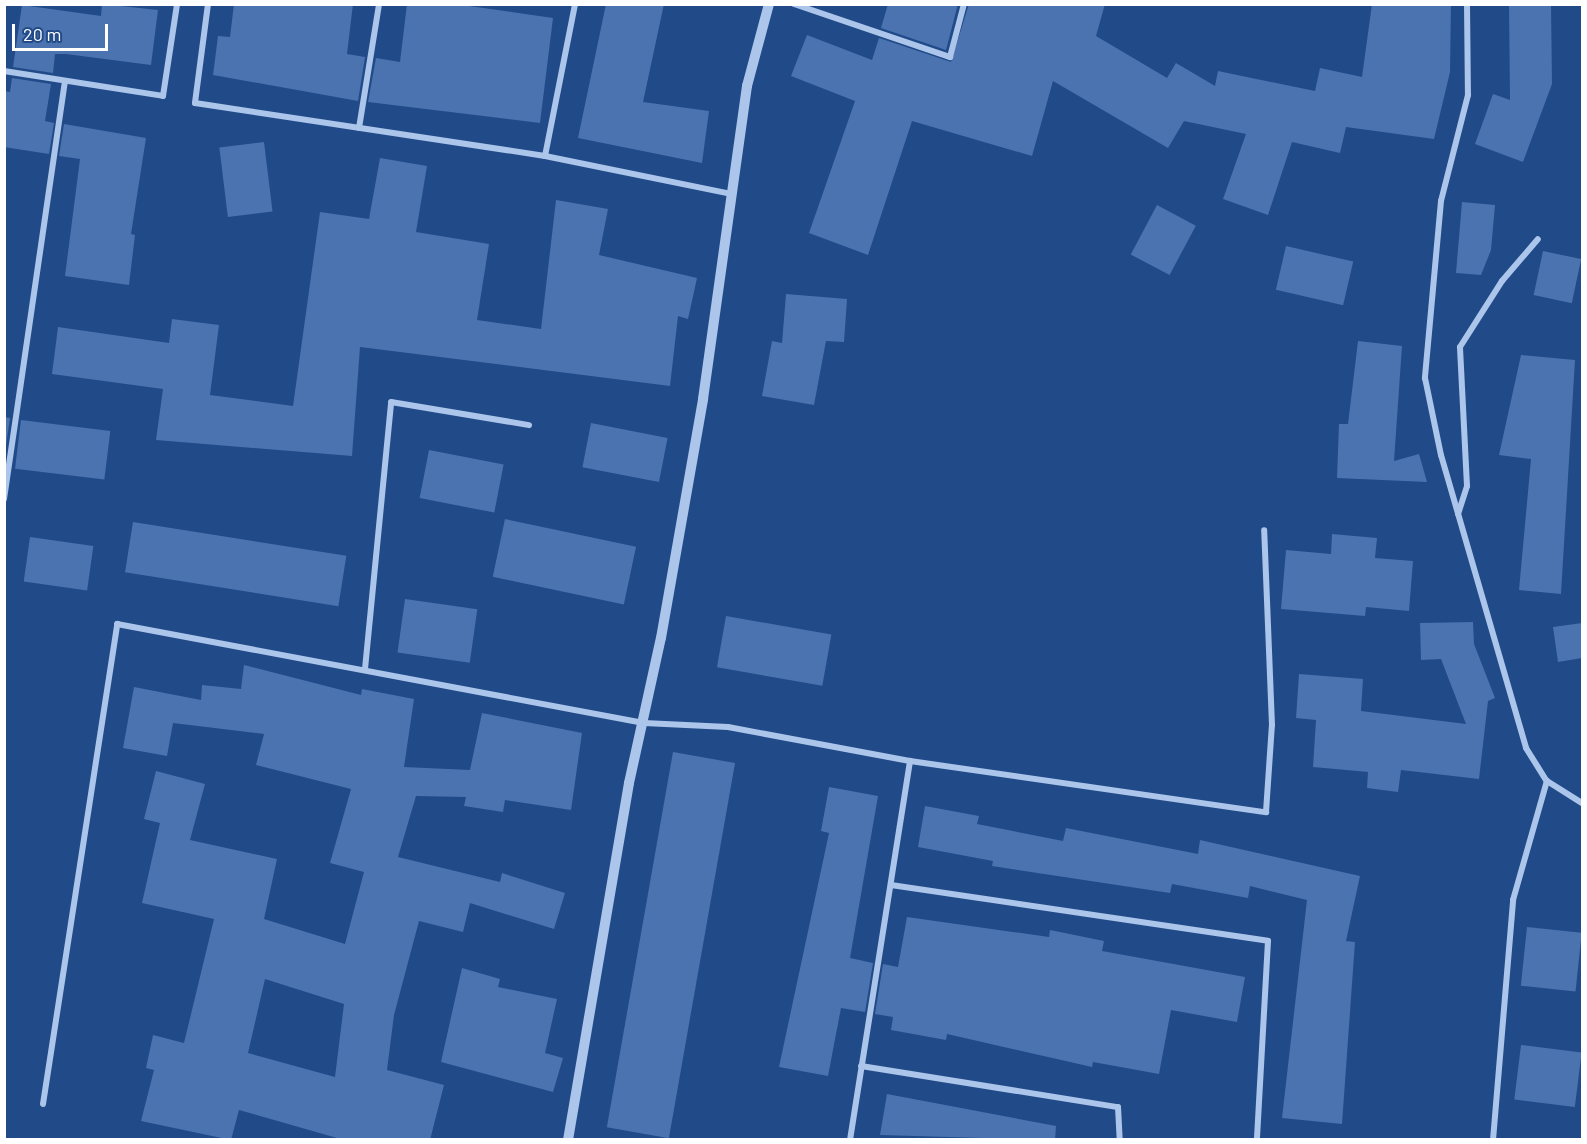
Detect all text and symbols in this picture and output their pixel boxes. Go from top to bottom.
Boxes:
scale bar [15,12,111,50]
text: 20 m [23,23,61,45]

